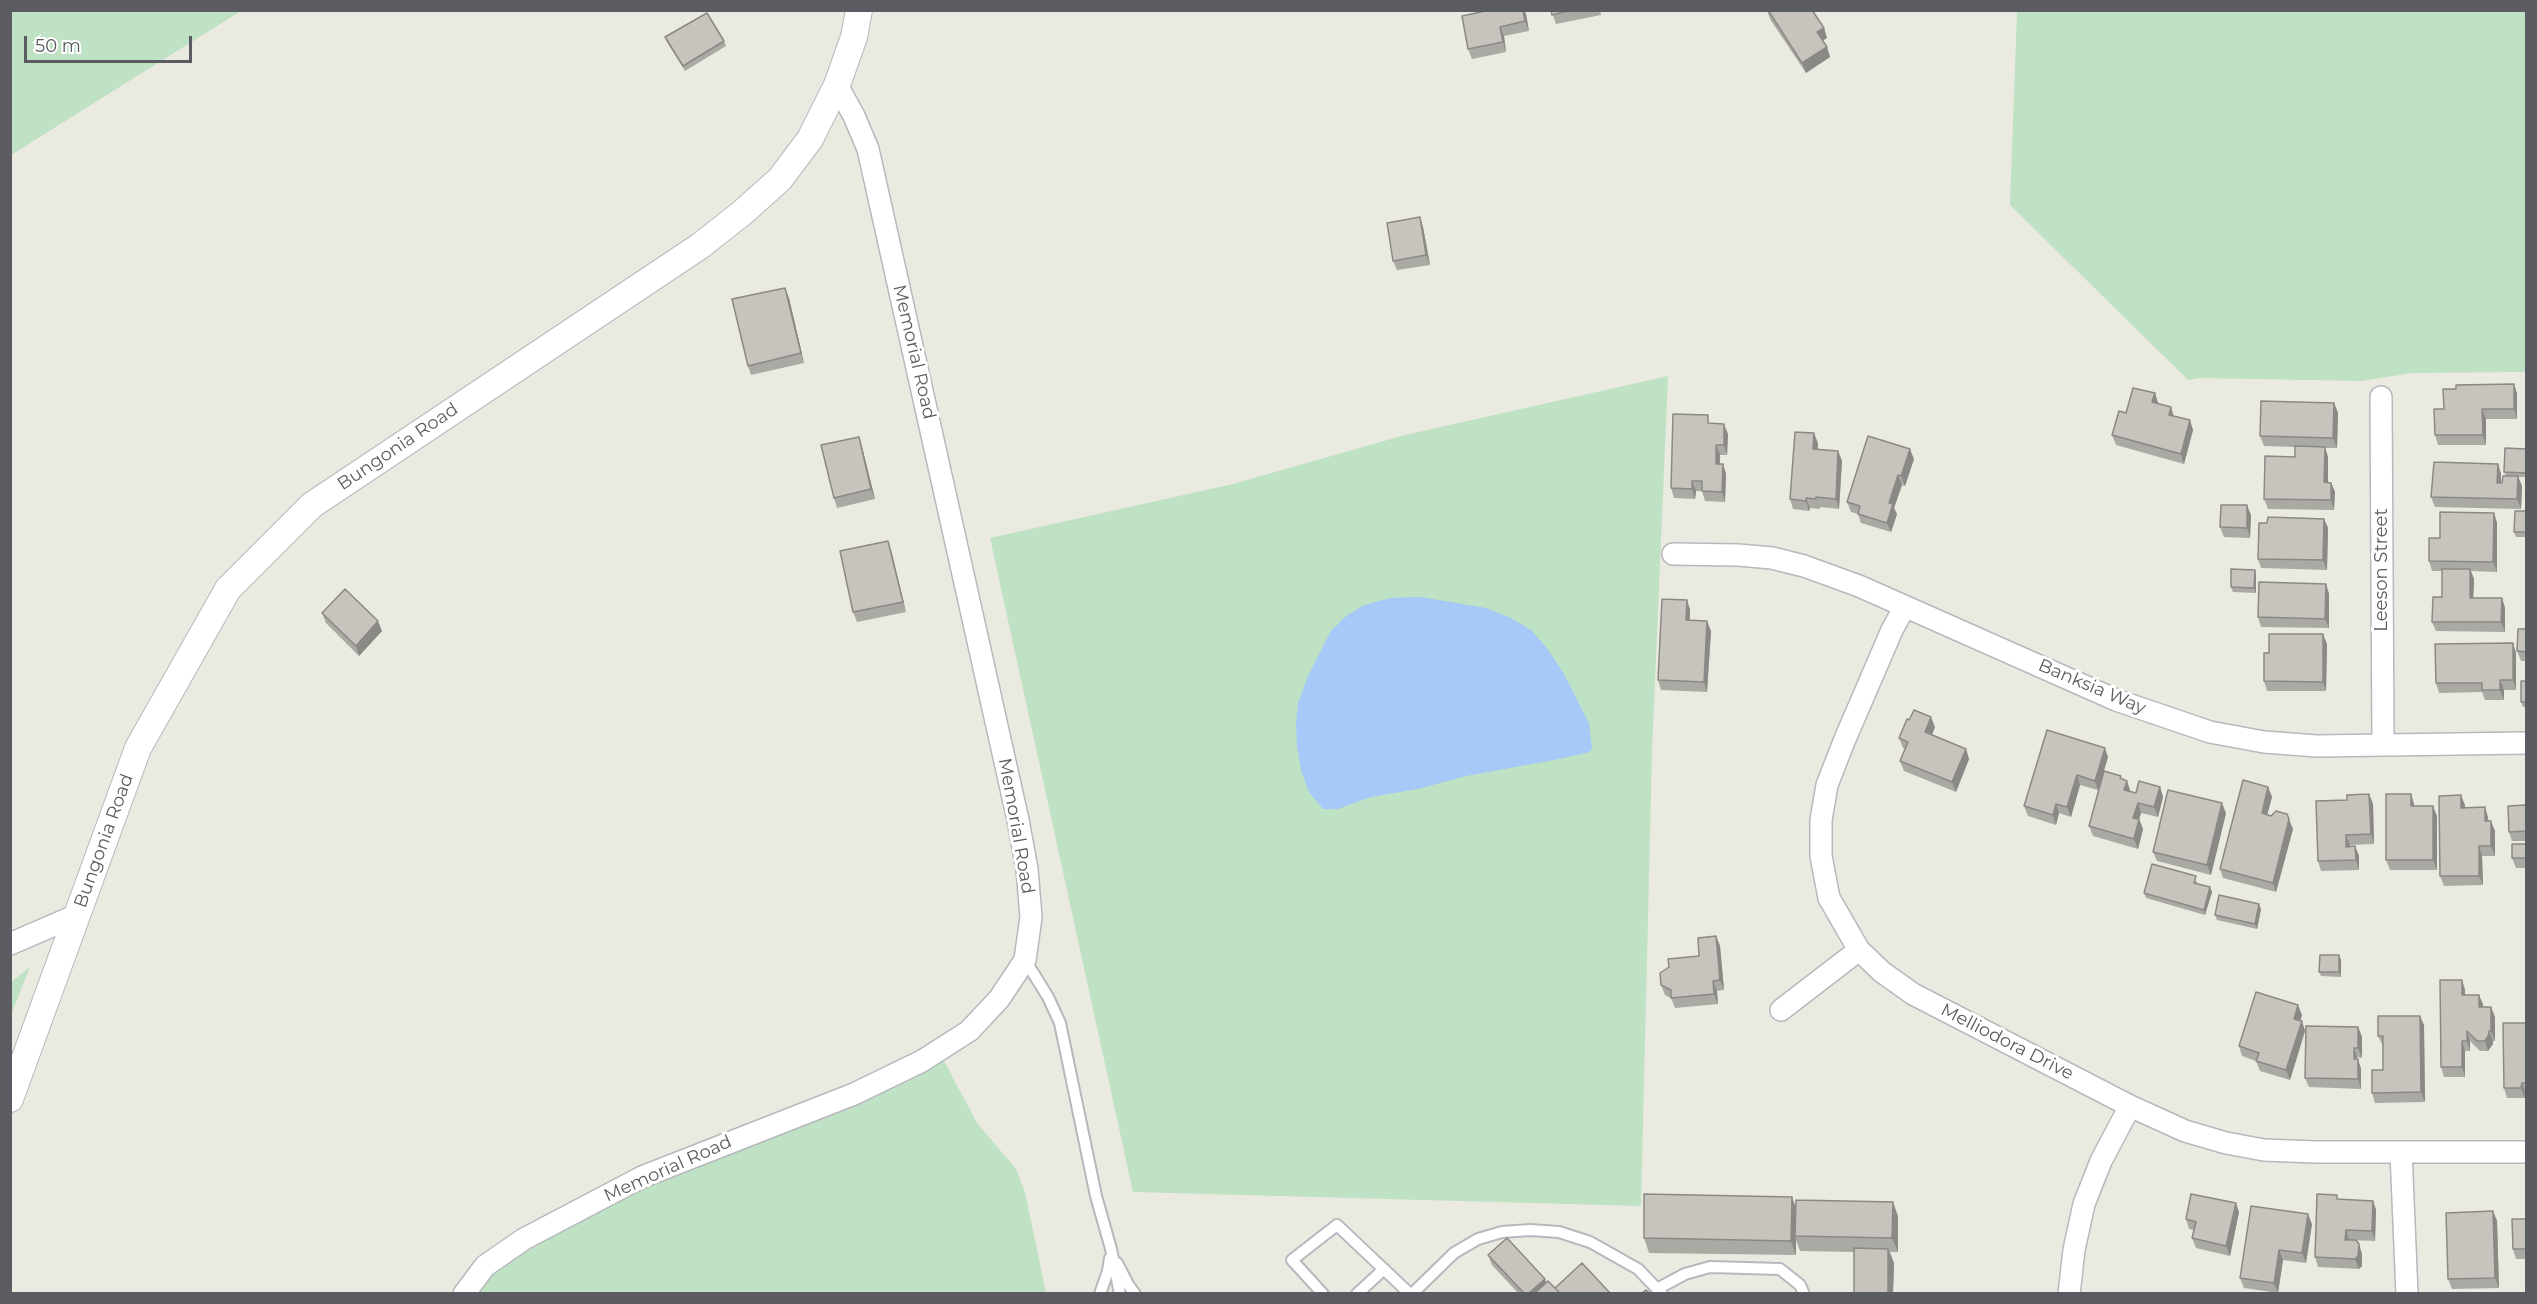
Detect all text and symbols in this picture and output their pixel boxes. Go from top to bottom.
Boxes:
scale bar [27,24,195,62]
text: 50 m [35,35,81,57]
street label: Memorial Road [888,283,940,421]
street label: Bungonia Road [334,399,462,495]
street label: Leeson Street [2371,508,2393,632]
street label: Banksia Way [2035,655,2149,719]
street label: Memorial Road [993,756,1039,896]
street label: Bungonia Road [70,771,138,911]
street label: Melliodora Drive [1937,999,2077,1085]
street label: Memorial Road [601,1131,735,1207]

